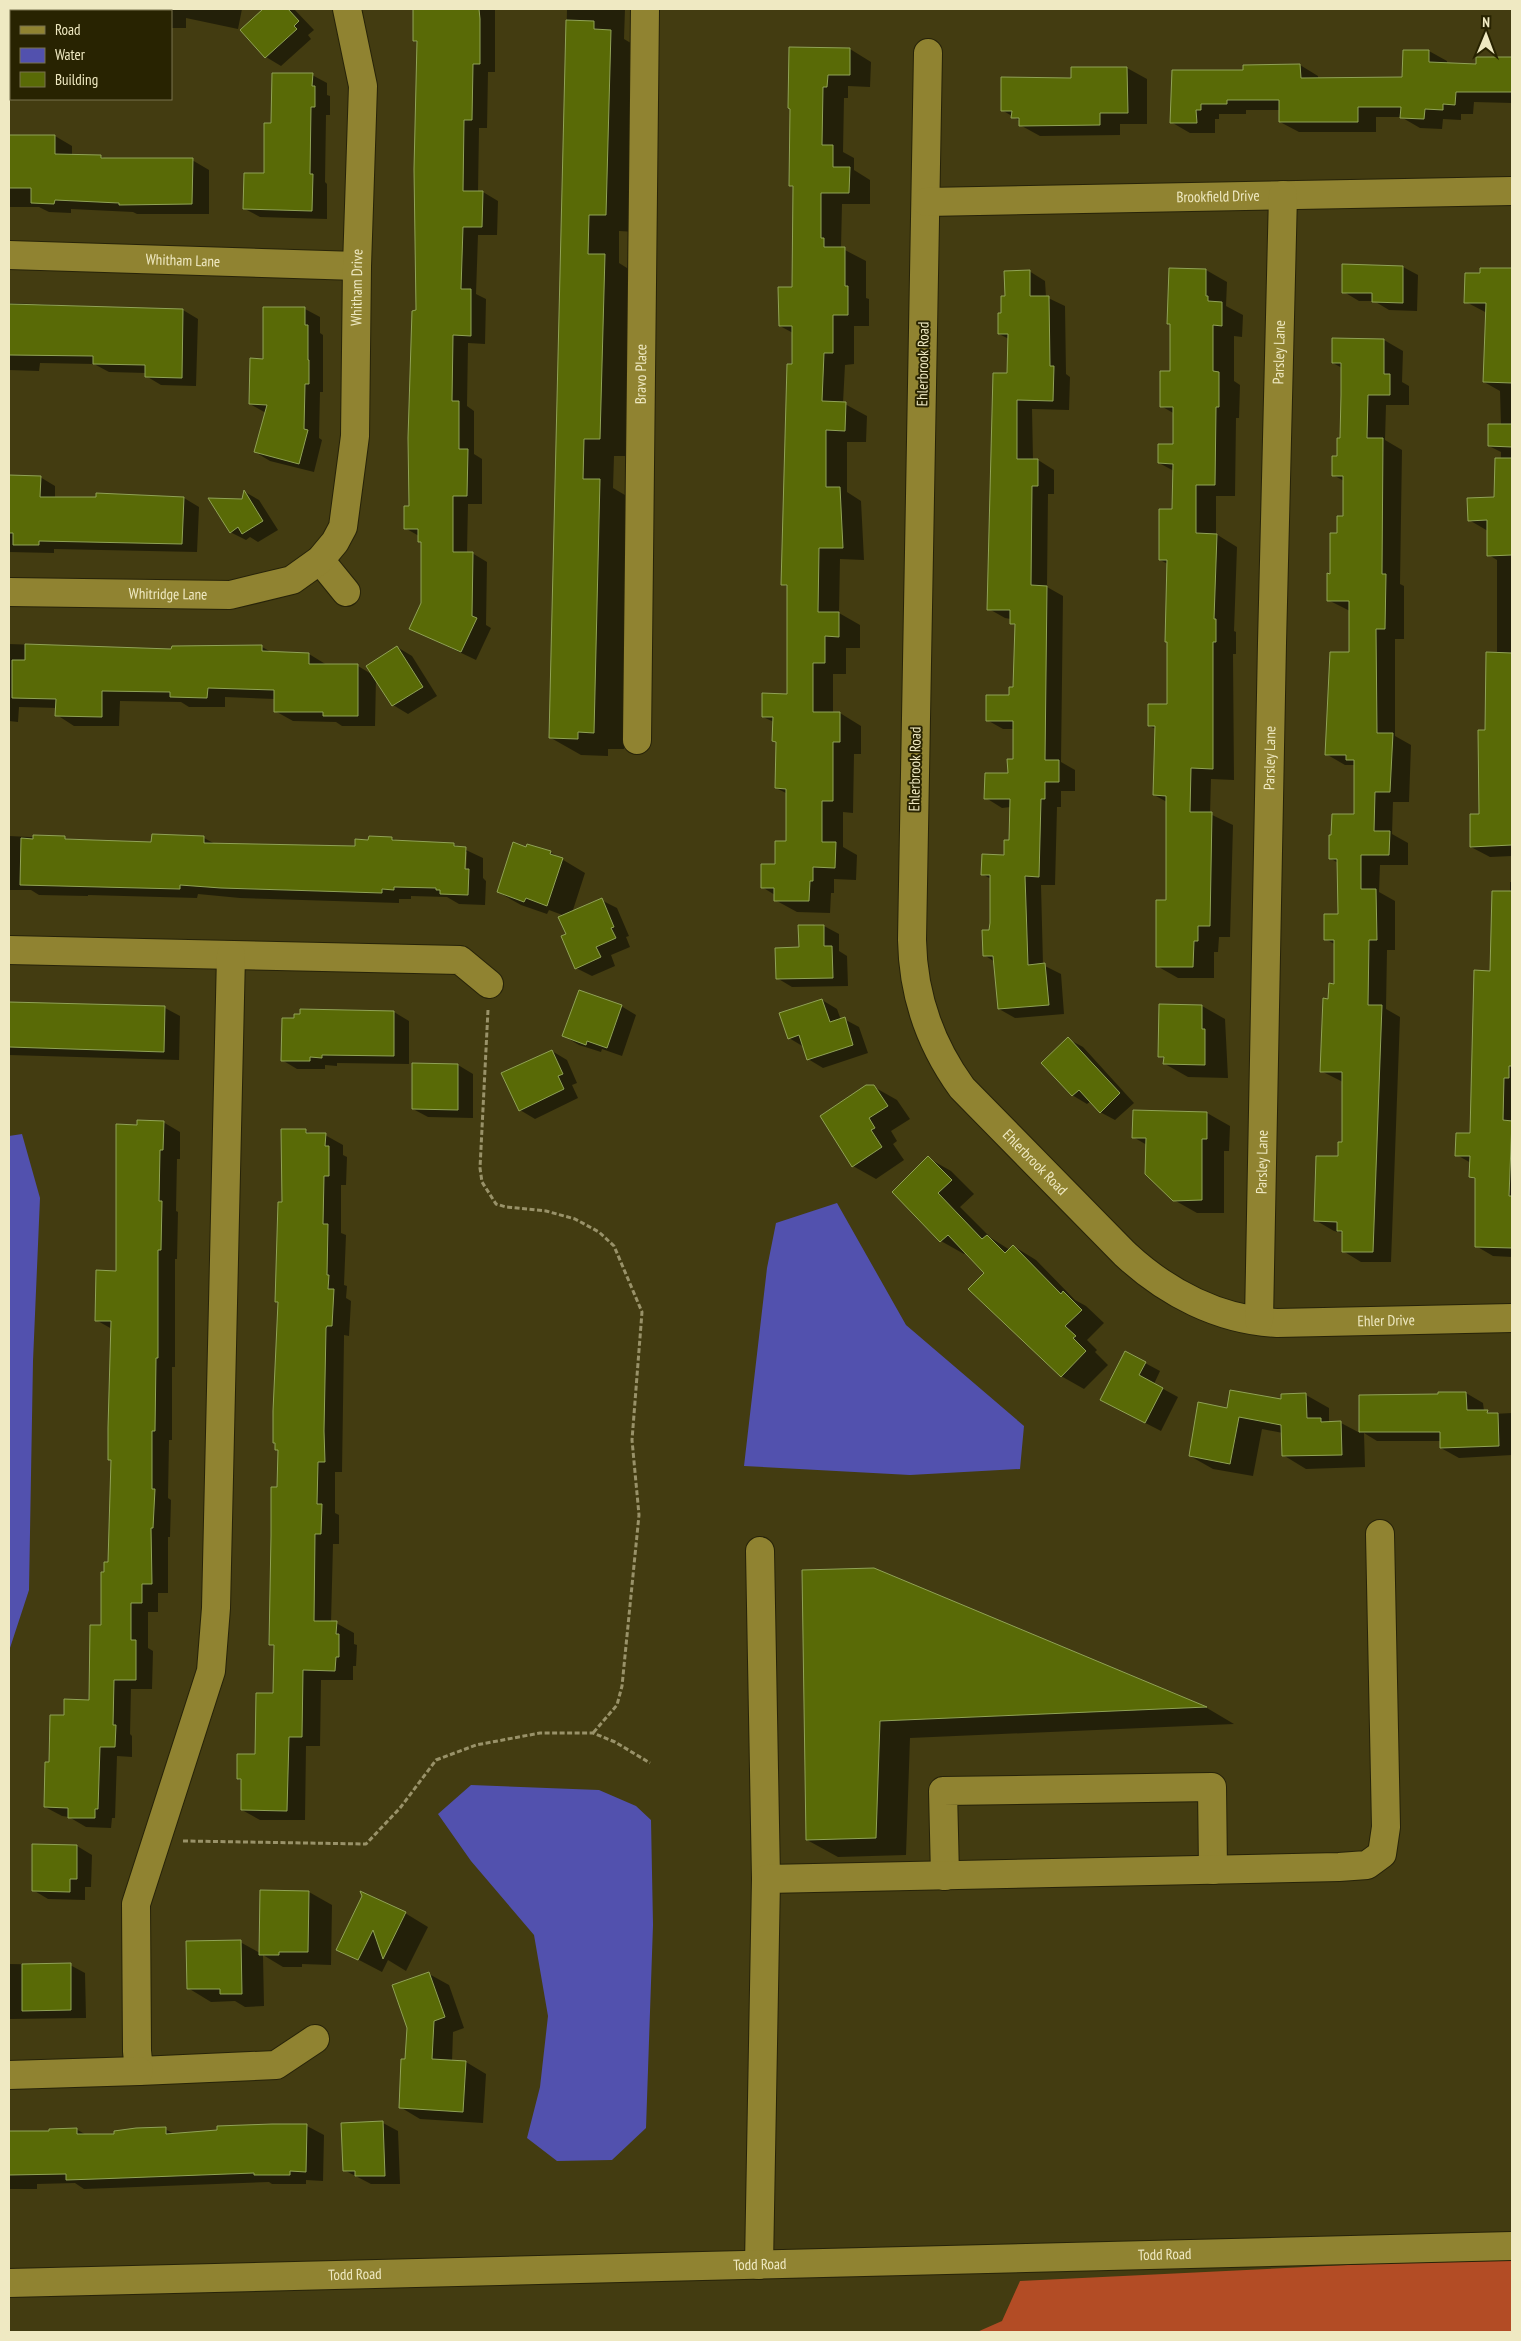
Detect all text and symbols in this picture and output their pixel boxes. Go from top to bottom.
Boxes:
legend [10,10,172,100]
north arrow [1461,10,1511,60]
text: N [1482,13,1490,31]
text: Road [55,20,81,39]
text: Water [55,45,86,64]
text: Building [55,70,98,89]
street label: Brookfield Drive [1176,186,1260,206]
street label: Whitham Lane [145,249,220,271]
street label: Whitham Drive [346,249,367,326]
street label: Parsley Lane [1268,320,1289,385]
street label: Ehlerbrook Road [912,322,933,406]
street label: Bravo Place [631,344,650,404]
street label: Whitridge Lane [129,584,207,604]
street label: Parsley Lane [1259,726,1279,790]
street label: Ehlerbrook Road [904,727,925,811]
street label: Ehlerbrook Road [999,1125,1072,1199]
street label: Parsley Lane [1251,1130,1272,1194]
street label: Ehler Drive [1357,1310,1415,1330]
street label: Todd Road [1138,2244,1192,2264]
street label: Todd Road [733,2254,787,2274]
street label: Todd Road [328,2264,382,2284]

